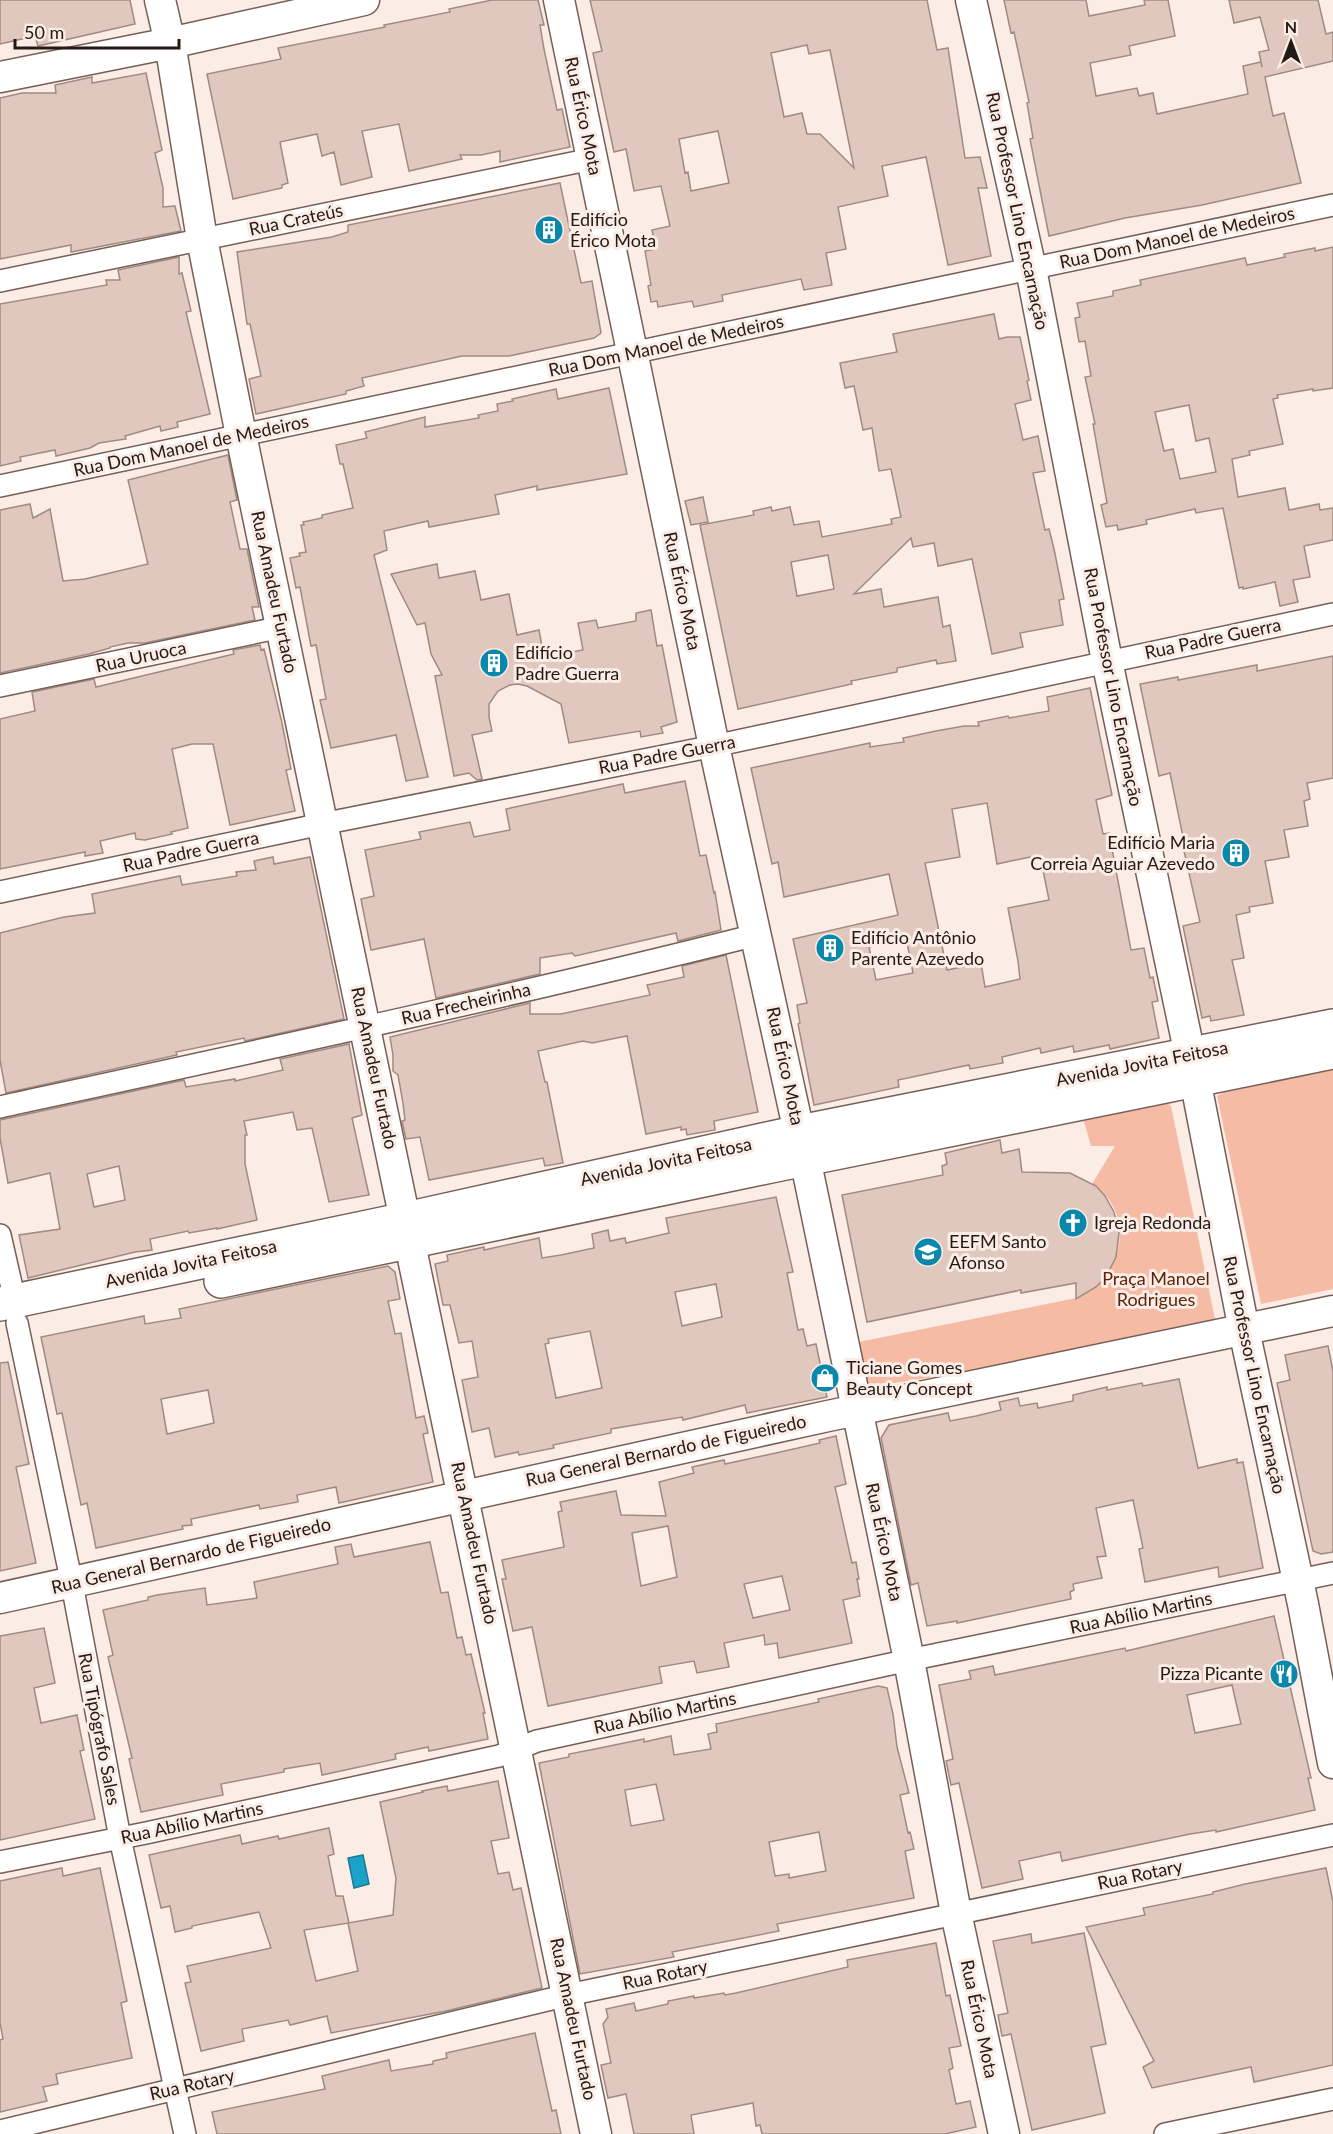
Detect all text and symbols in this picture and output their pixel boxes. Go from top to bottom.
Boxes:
scale bar [15,12,178,50]
north arrow [1261,12,1321,72]
text: N [1285,17,1297,36]
text: 50 m [24,21,64,43]
street label: Rua Érico Mota [561,55,607,177]
street label: Rua Professor Lino Encarnação [982,90,1054,332]
street label: Rua Crateús [247,198,345,240]
street label: Rua Dom Manoel de Medeiros [1057,201,1297,273]
place label: Edifício Érico Mota [570,208,656,251]
building icon: Edifício Érico Mota [533,214,565,246]
street label: Rua Dom Manoel de Medeiros [546,309,786,381]
street label: Rua Dom Manoel de Medeiros [71,409,311,481]
street label: Rua Amadeu Furtado [247,508,303,675]
street label: Rua Érico Mota [660,530,706,652]
street label: Rua Professor Lino Encarnação [1080,566,1148,808]
street label: Rua Padre Guerra [1143,613,1283,663]
street label: Rua Uruoca [94,636,188,676]
place label: Edifício Padre Guerra [515,641,619,684]
building icon: Edifício Padre Guerra [478,647,510,679]
street label: Rua Padre Guerra [597,730,737,778]
street label: Rua Padre Guerra [121,826,261,876]
place label: Edifício Maria Correia Aguiar Azevedo [1030,831,1215,874]
building icon: Edifício Maria Correia Aguiar Azevedo [1220,837,1252,869]
place label: Edifício Antônio Parente Azevedo [851,926,984,969]
building icon: Edifício Antônio Parente Azevedo [814,932,846,964]
street label: Rua Frecheirinha [399,977,533,1029]
street label: Rua Amadeu Furtado [347,984,403,1151]
street label: Rua Érico Mota [763,1005,809,1127]
street label: Avenida Jovita Feitosa [1054,1036,1230,1091]
street label: Avenida Jovita Feitosa [578,1132,754,1190]
church icon: Igreja Redonda [1057,1207,1089,1239]
place label: Igreja Redonda [1094,1211,1211,1233]
place label: EEFM Santo Afonso [949,1230,1046,1273]
street label: Avenida Jovita Feitosa [103,1234,279,1292]
school or university icon: EEFM Santo Afonso [912,1236,944,1268]
street label: Rua Professor Lino Encarnação [1219,1254,1291,1496]
park label: Praça Manoel Rodrigues [1102,1267,1210,1310]
place label: Ticiane Gomes Beauty Concept [846,1356,973,1399]
shop icon: Ticiane Gomes Beauty Concept [809,1362,841,1394]
street label: Rua General Bernardo de Figueiredo [523,1409,808,1491]
street label: Rua Amadeu Furtado [447,1459,503,1626]
street label: Rua Érico Mota [862,1481,908,1603]
street label: Rua General Bernardo de Figueiredo [49,1512,333,1598]
street label: Rua Abílio Martins [1068,1586,1214,1638]
street label: Rua Tipógrafo Sales [74,1651,126,1807]
restaurant icon: Pizza Picante [1268,1658,1300,1690]
place label: Pizza Picante [1160,1662,1263,1684]
street label: Rua Abílio Martins [592,1686,738,1738]
street label: Rua Abílio Martins [119,1796,265,1848]
street label: Rua Rotary [1095,1854,1185,1894]
street label: Rua Amadeu Furtado [546,1935,602,2102]
street label: Rua Rotary [620,1954,710,1994]
street label: Rua Érico Mota [957,1958,1003,2080]
street label: Rua Rotary [147,2063,237,2104]

